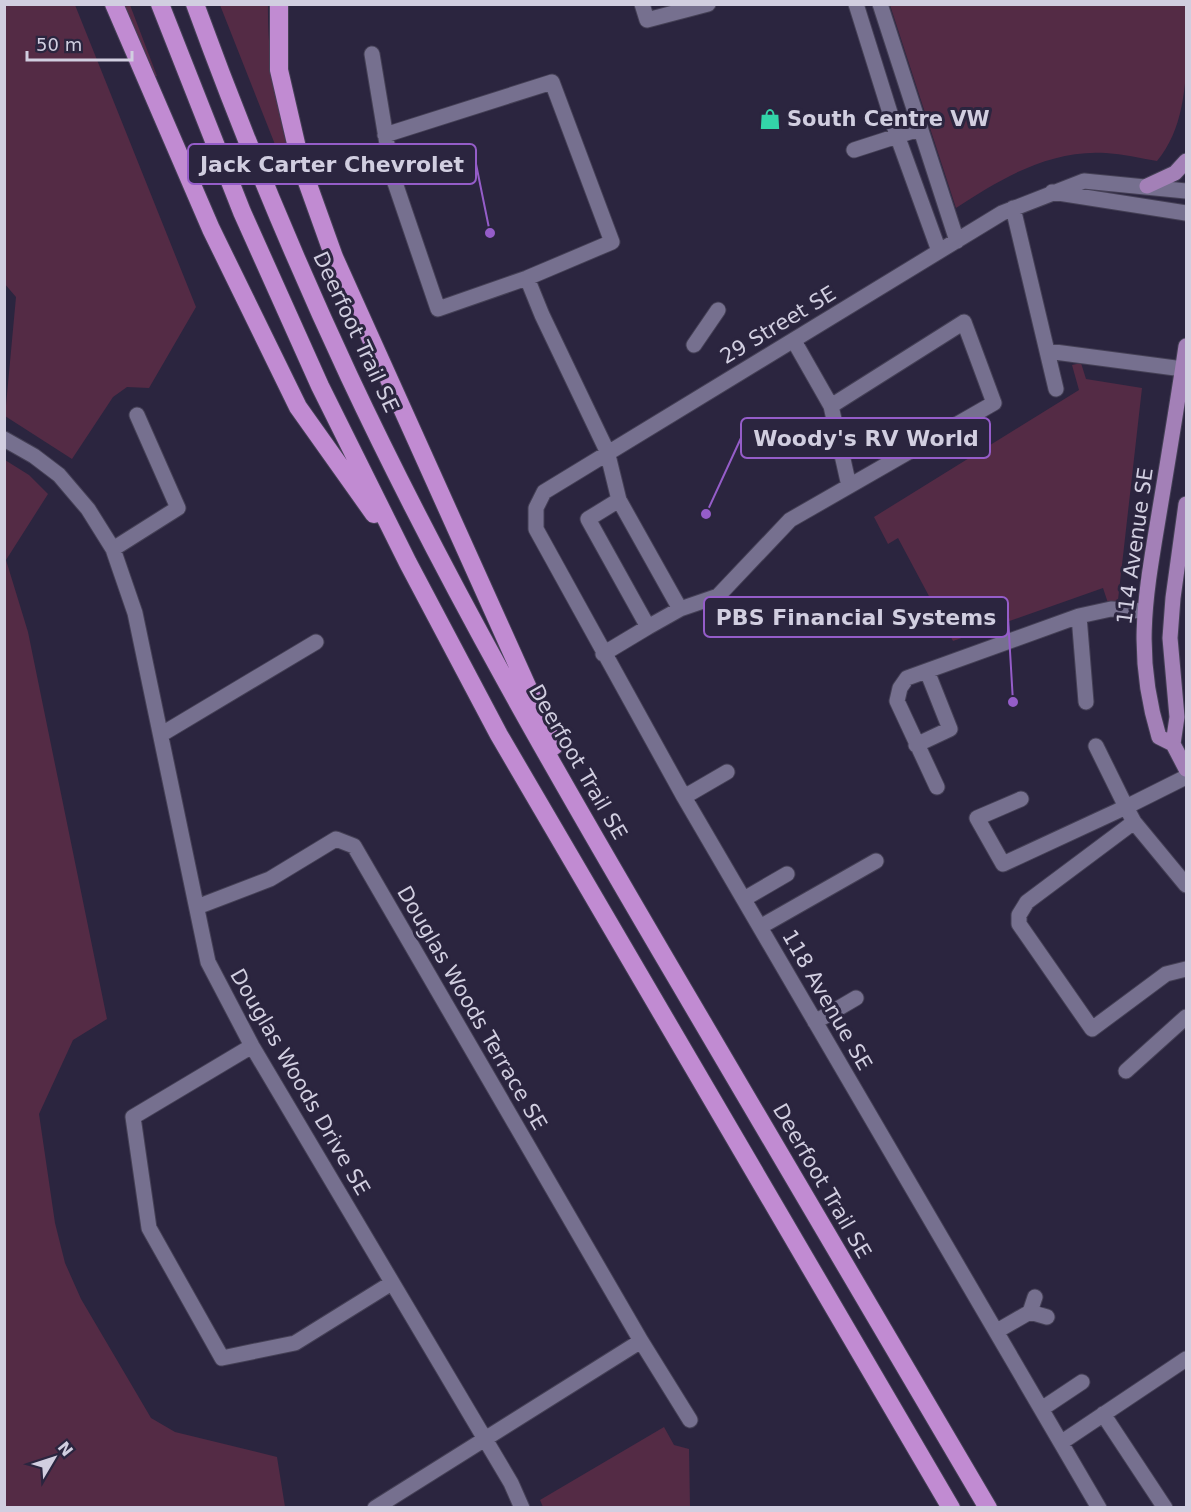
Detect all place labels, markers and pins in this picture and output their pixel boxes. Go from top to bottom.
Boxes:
shop icon: South Centre VW [758,107,782,131]
place label: South Centre VW [787,107,990,131]
callout: Jack Carter Chevrolet [188,144,476,184]
callout: Woody's RV World [741,418,990,458]
callout: PBS Financial Systems [704,597,1008,637]

